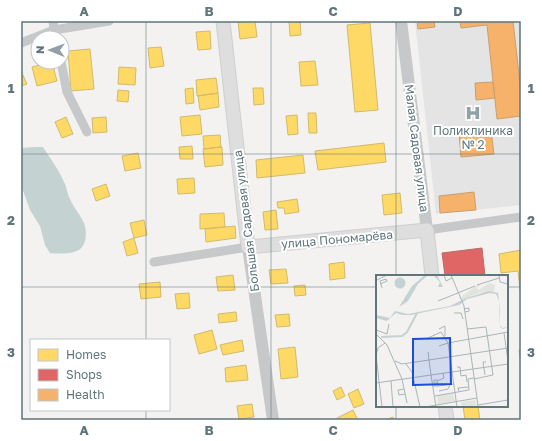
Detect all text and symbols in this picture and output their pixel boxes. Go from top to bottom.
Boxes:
text: A [79,3,89,19]
text: B [204,3,214,19]
text: C [328,3,338,19]
text: D [453,3,463,19]
north arrow [30,30,70,70]
text: N [33,46,46,54]
text: 1 [8,80,15,96]
text: 1 [528,80,535,96]
street label: Малая Садовая улица [402,83,432,213]
hospital icon: Поликлиника № 2 [464,104,482,122]
place label: Поликлиника № 2 [433,123,513,152]
street label: Большая Садовая улица [230,149,262,293]
text: 2 [7,212,15,228]
text: 2 [527,212,535,228]
street label: улица Пономарёва [280,227,394,251]
inset map [376,275,508,407]
legend [30,339,170,411]
text: 3 [7,344,15,360]
text: 3 [527,344,535,360]
text: Homes [66,347,106,362]
text: Shops [66,367,102,382]
text: Health [66,387,105,402]
text: A [79,422,89,438]
text: B [204,422,214,438]
text: C [328,422,338,438]
text: D [453,422,463,438]

